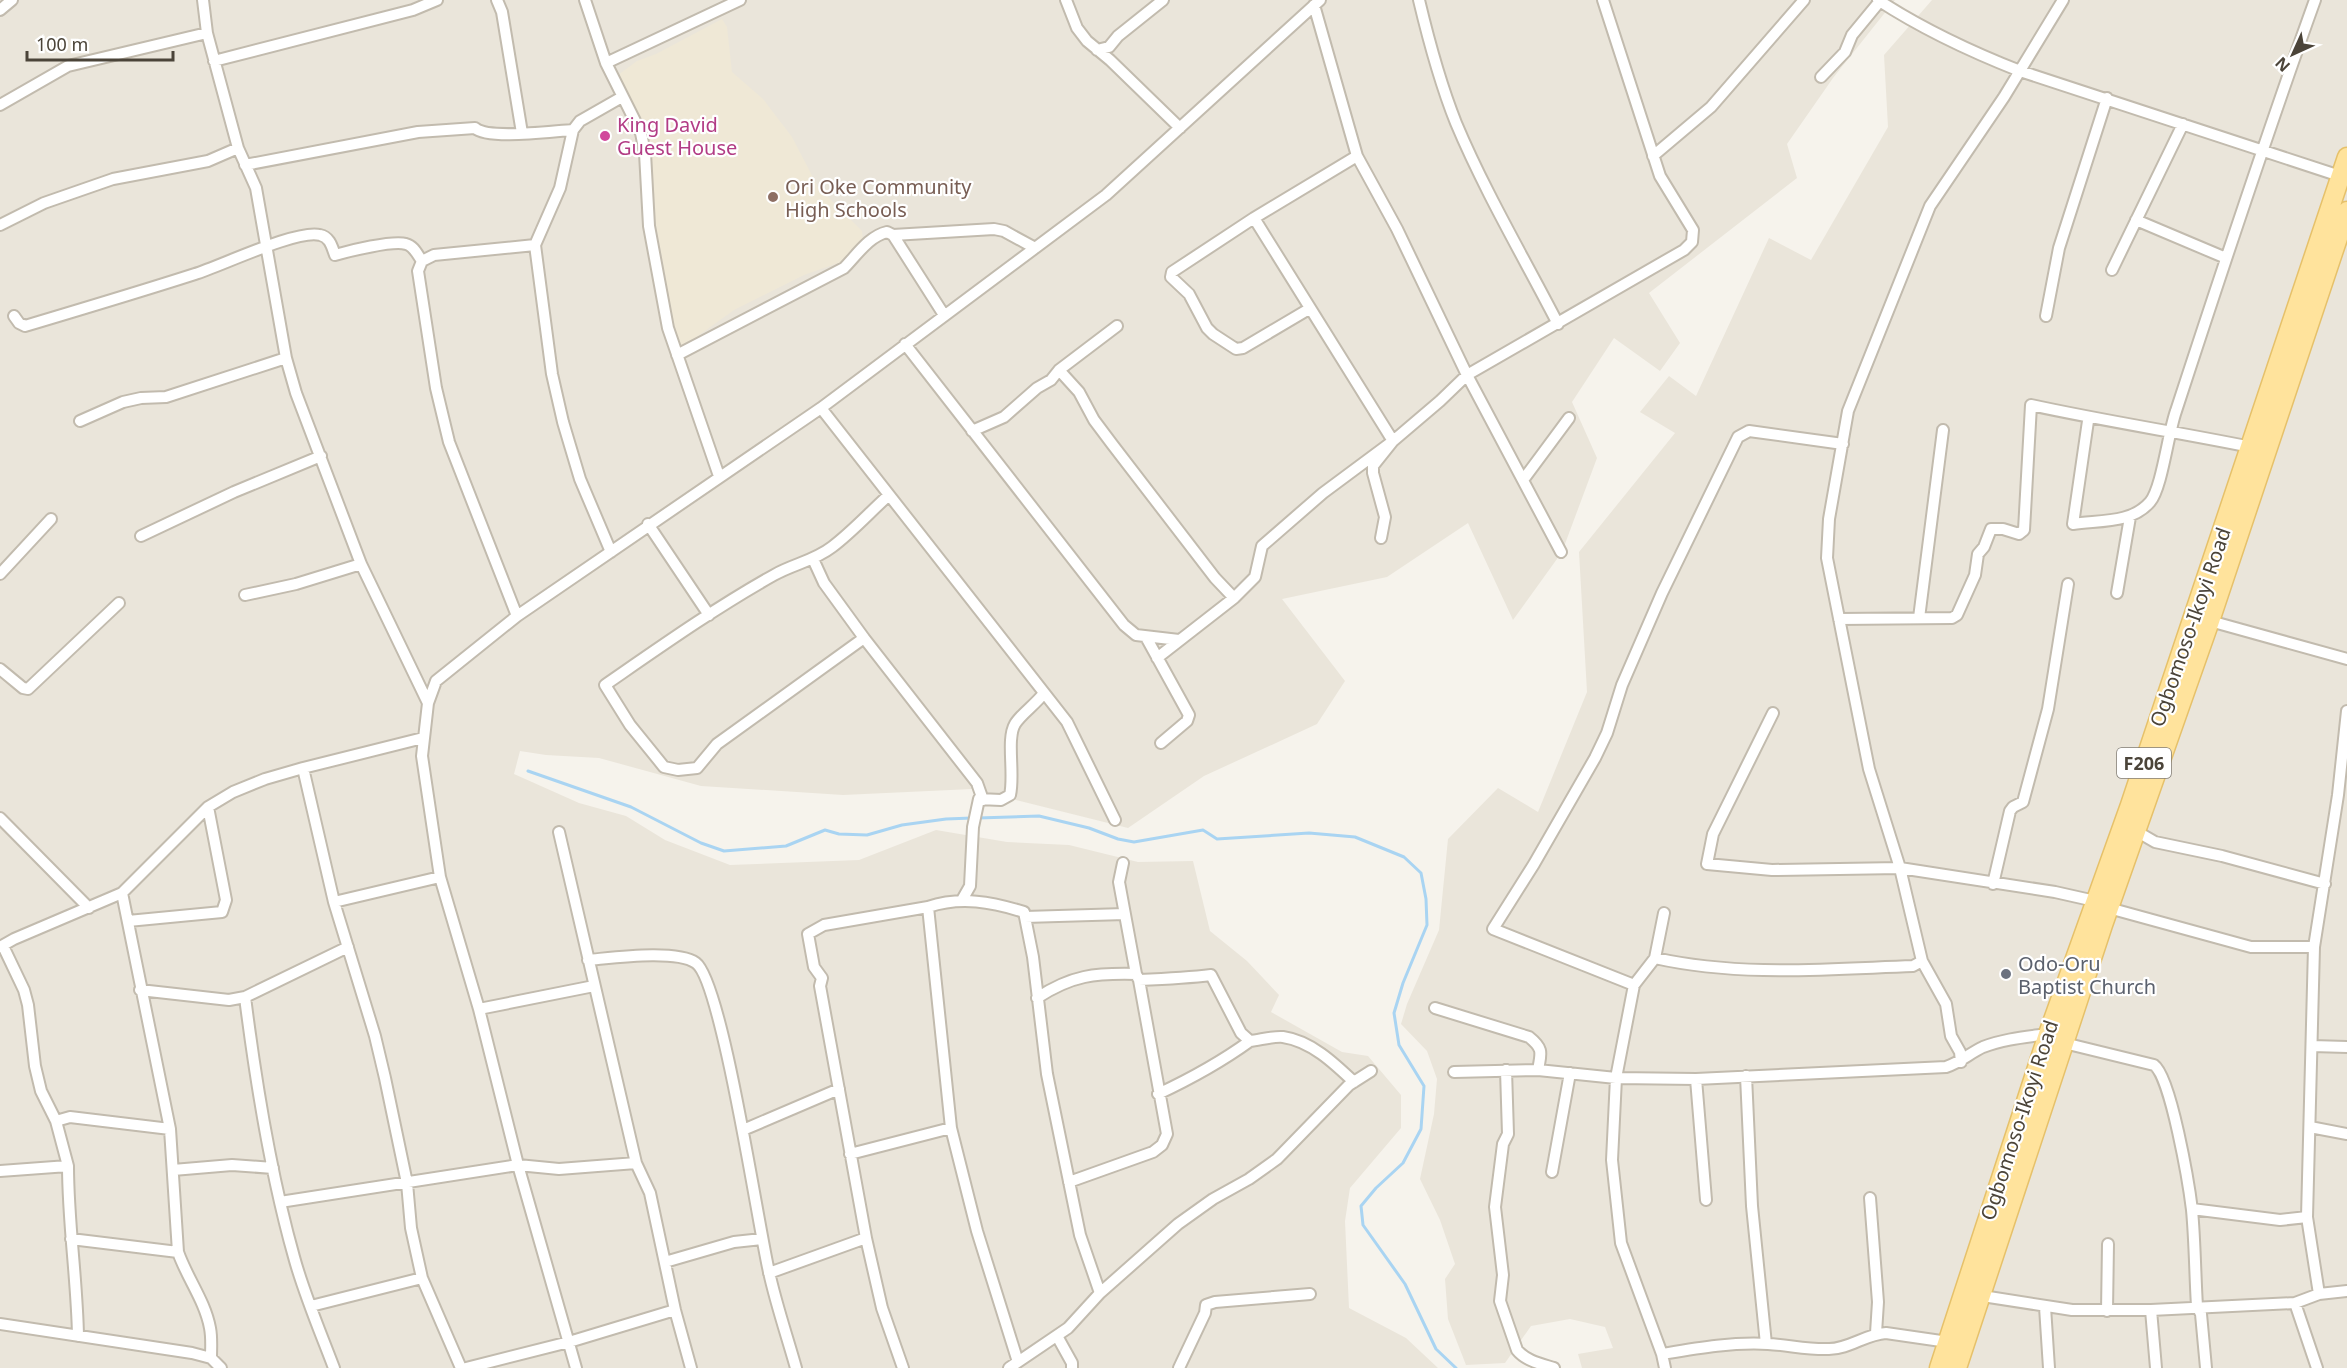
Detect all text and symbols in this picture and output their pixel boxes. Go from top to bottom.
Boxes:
scale bar [27,24,172,62]
north arrow [2263,24,2323,84]
text: 100 m [36,32,88,56]
text: N [2270,52,2295,77]
place label: King David Guest House [617,111,737,161]
marker: King David Guest House [598,129,612,143]
place label: Ori Oke Community High Schools [785,173,972,223]
marker: Ori Oke Community High Schools [766,190,780,204]
street label: Ogbomoso-Ikoyi Road [2143,524,2237,730]
road number: F206 [2117,748,2171,778]
place label: Odo-Oru Baptist Church [2018,950,2156,1000]
marker: Odo-Oru Baptist Church [1999,967,2013,981]
street label: Ogbomoso-Ikoyi Road [1974,1016,2064,1224]

